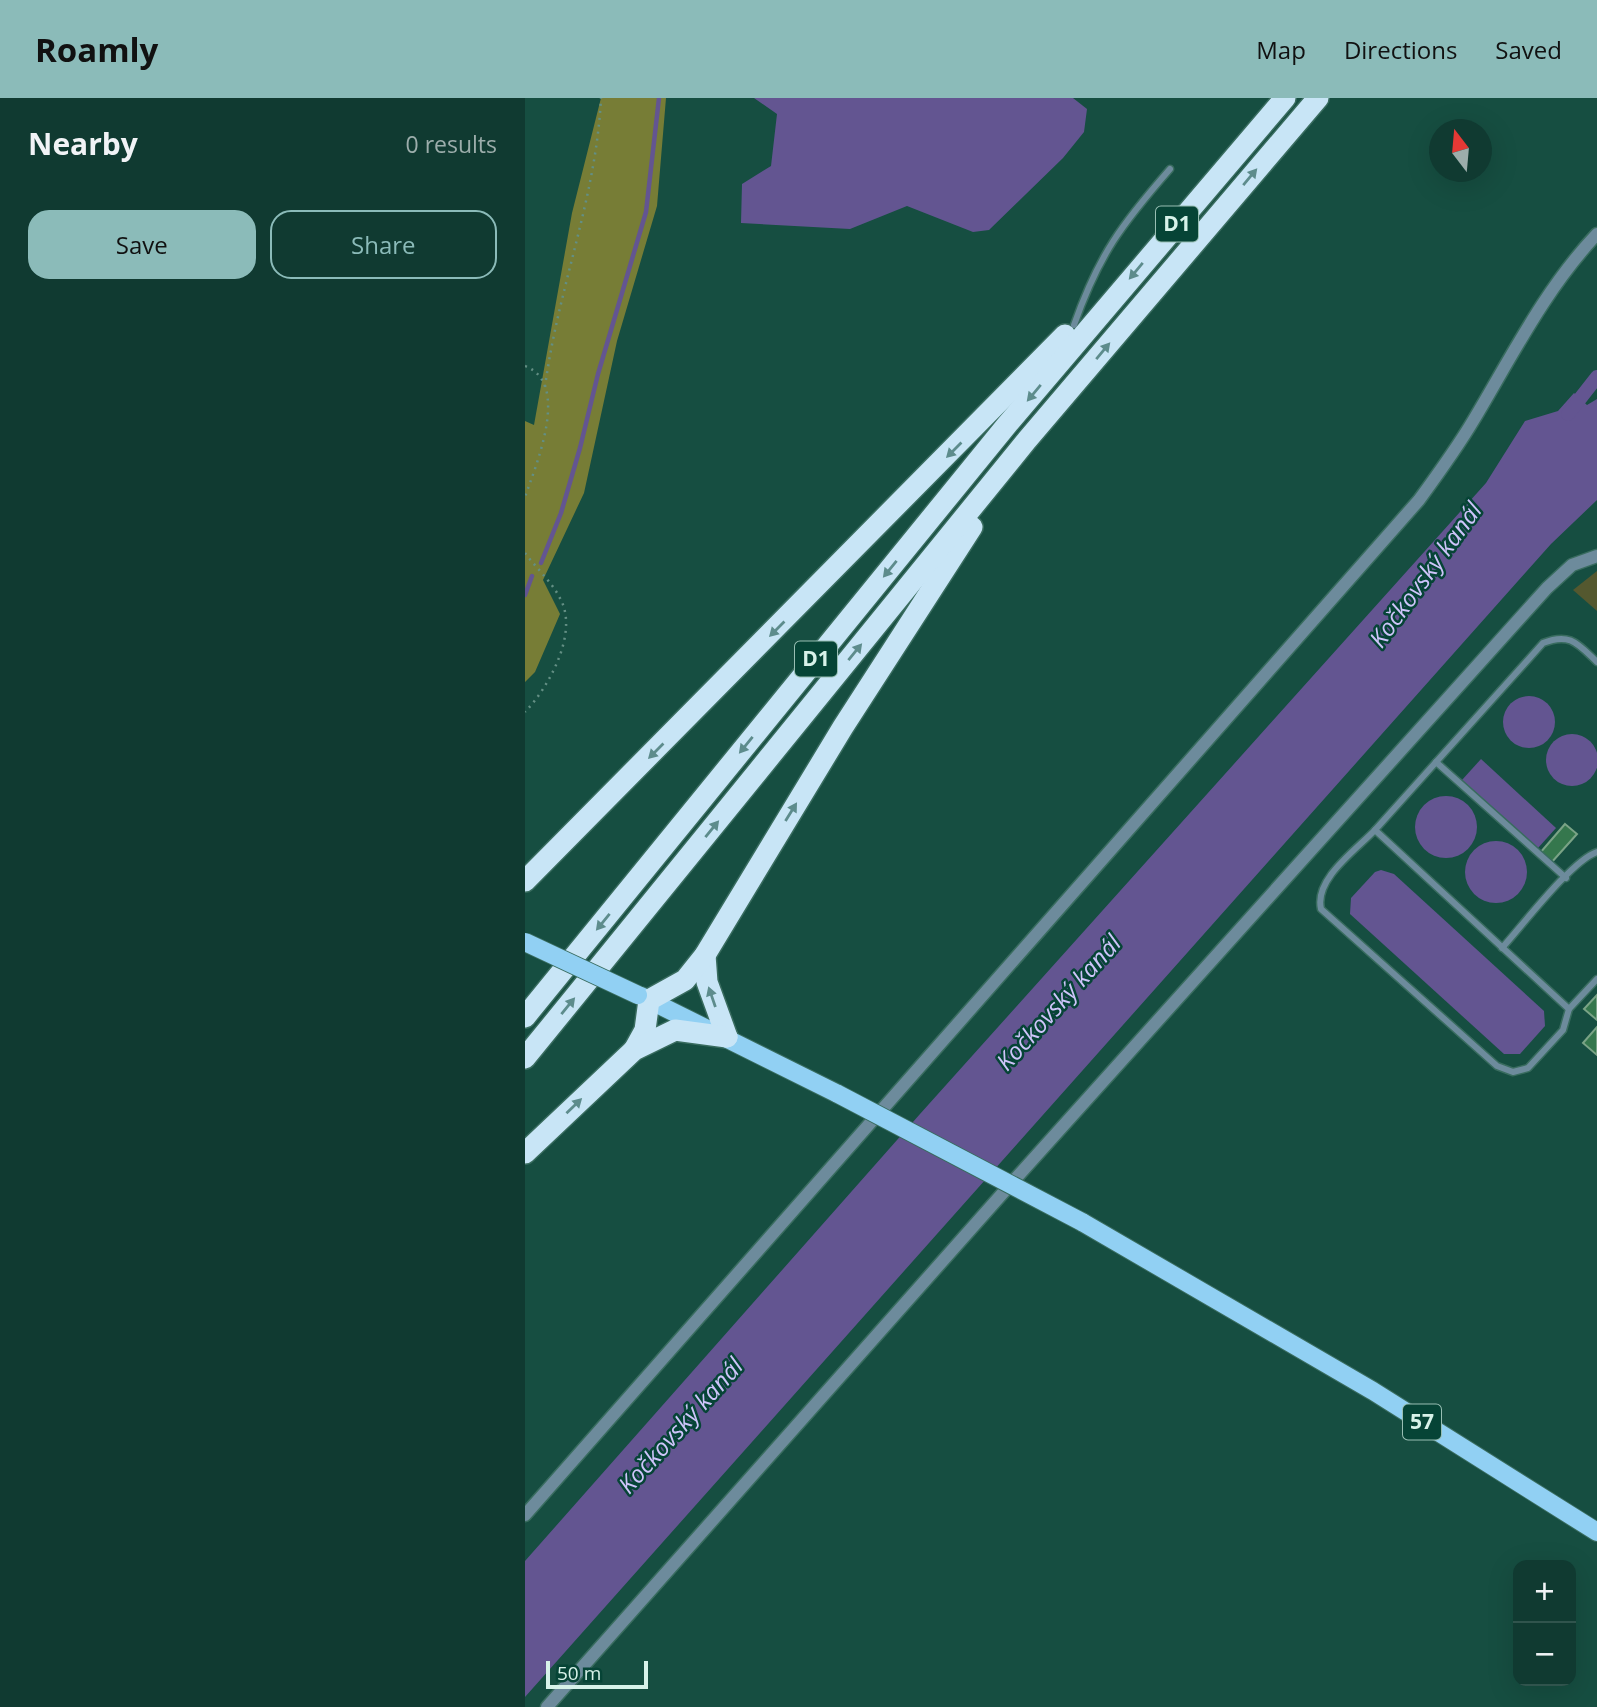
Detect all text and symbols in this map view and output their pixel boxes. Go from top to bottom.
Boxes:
text: Roamly [35,27,158,72]
text: Map [1256,33,1306,66]
text: Directions [1344,33,1457,66]
text: Saved [1495,33,1562,66]
north arrow [1429,119,1492,182]
text: Nearby [28,123,138,164]
text: 0 results [406,128,497,160]
one-way arrow [1242,168,1258,186]
road number: D1 [1156,206,1198,242]
button: Save [28,210,256,279]
button: Share [270,210,497,279]
one-way arrow [1128,262,1144,280]
one-way arrow [1095,342,1110,359]
one-way arrow [1027,384,1042,401]
one-way arrow [946,442,963,458]
water label: Kočkovský kanál [1361,494,1489,653]
one-way arrow [883,560,898,577]
one-way arrow [768,621,785,638]
road number: D1 [795,642,837,676]
one-way arrow [847,644,862,661]
one-way arrow [739,736,754,754]
one-way arrow [647,742,664,759]
one-way arrow [785,803,798,822]
one-way arrow [704,820,719,838]
one-way arrow [596,913,611,930]
water label: Kočkovský kanál [988,926,1128,1077]
one-way arrow [706,986,717,1007]
one-way arrow [561,997,576,1015]
one-way arrow [566,1098,583,1115]
water label: Kočkovský kanál [610,1349,750,1500]
road number: 57 [1403,1404,1441,1440]
map controls [1513,1560,1576,1686]
button: + [1513,1560,1576,1623]
button: − [1513,1623,1576,1686]
scale bar [546,1658,647,1690]
text: 50 m [557,1660,601,1686]

